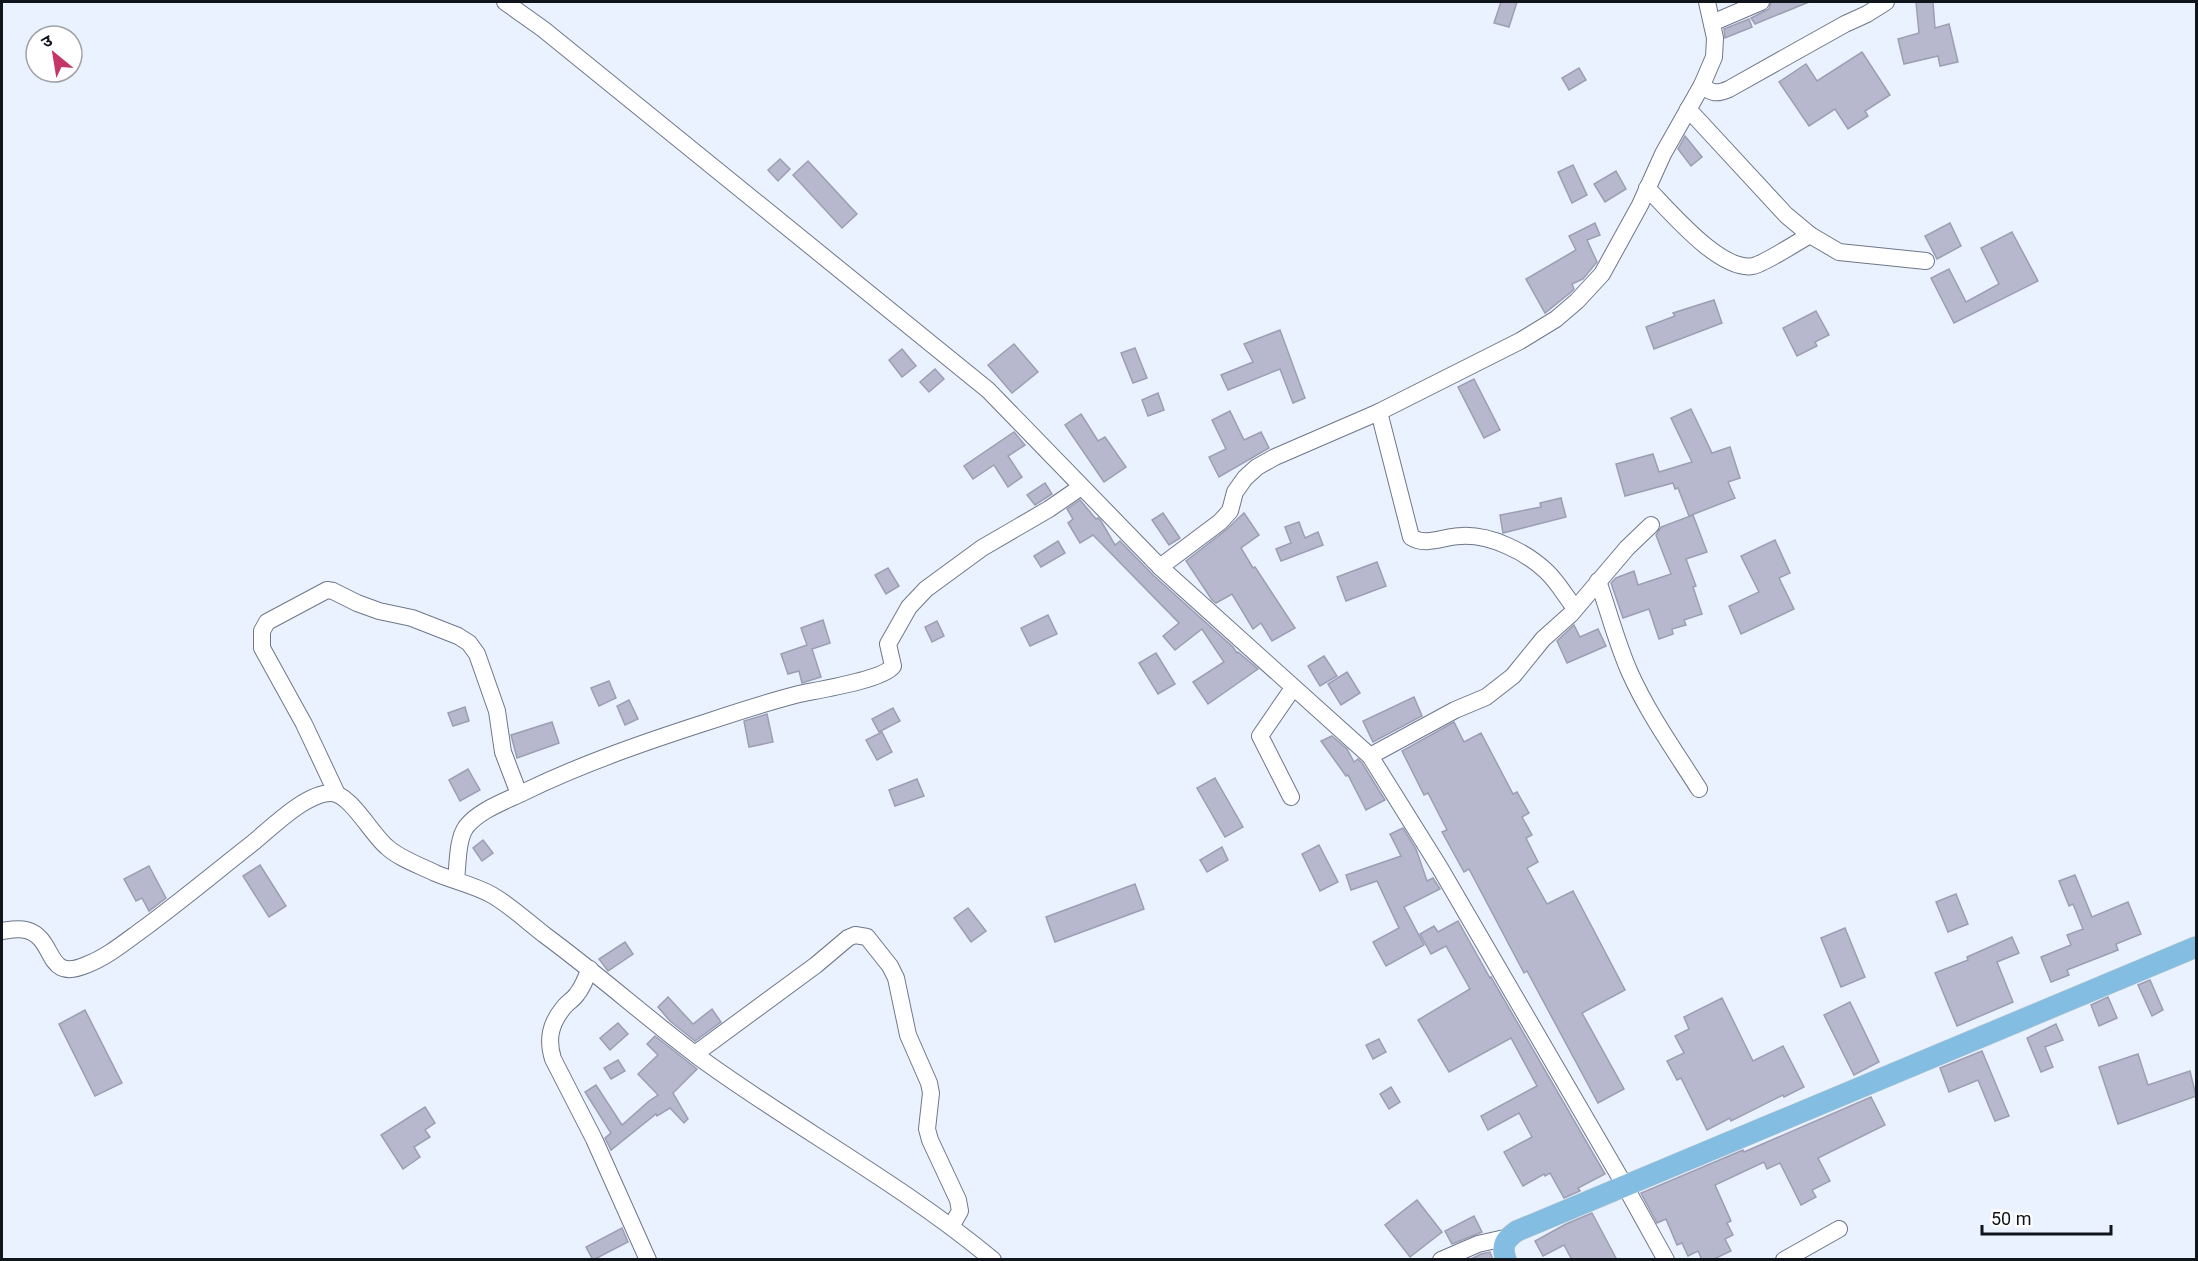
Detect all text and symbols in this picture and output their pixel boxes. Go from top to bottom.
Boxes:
north arrow [24,24,84,84]
text: उ [38,31,56,52]
scale bar [1982,1198,2111,1236]
text: 50 m [1991,1208,2031,1229]

